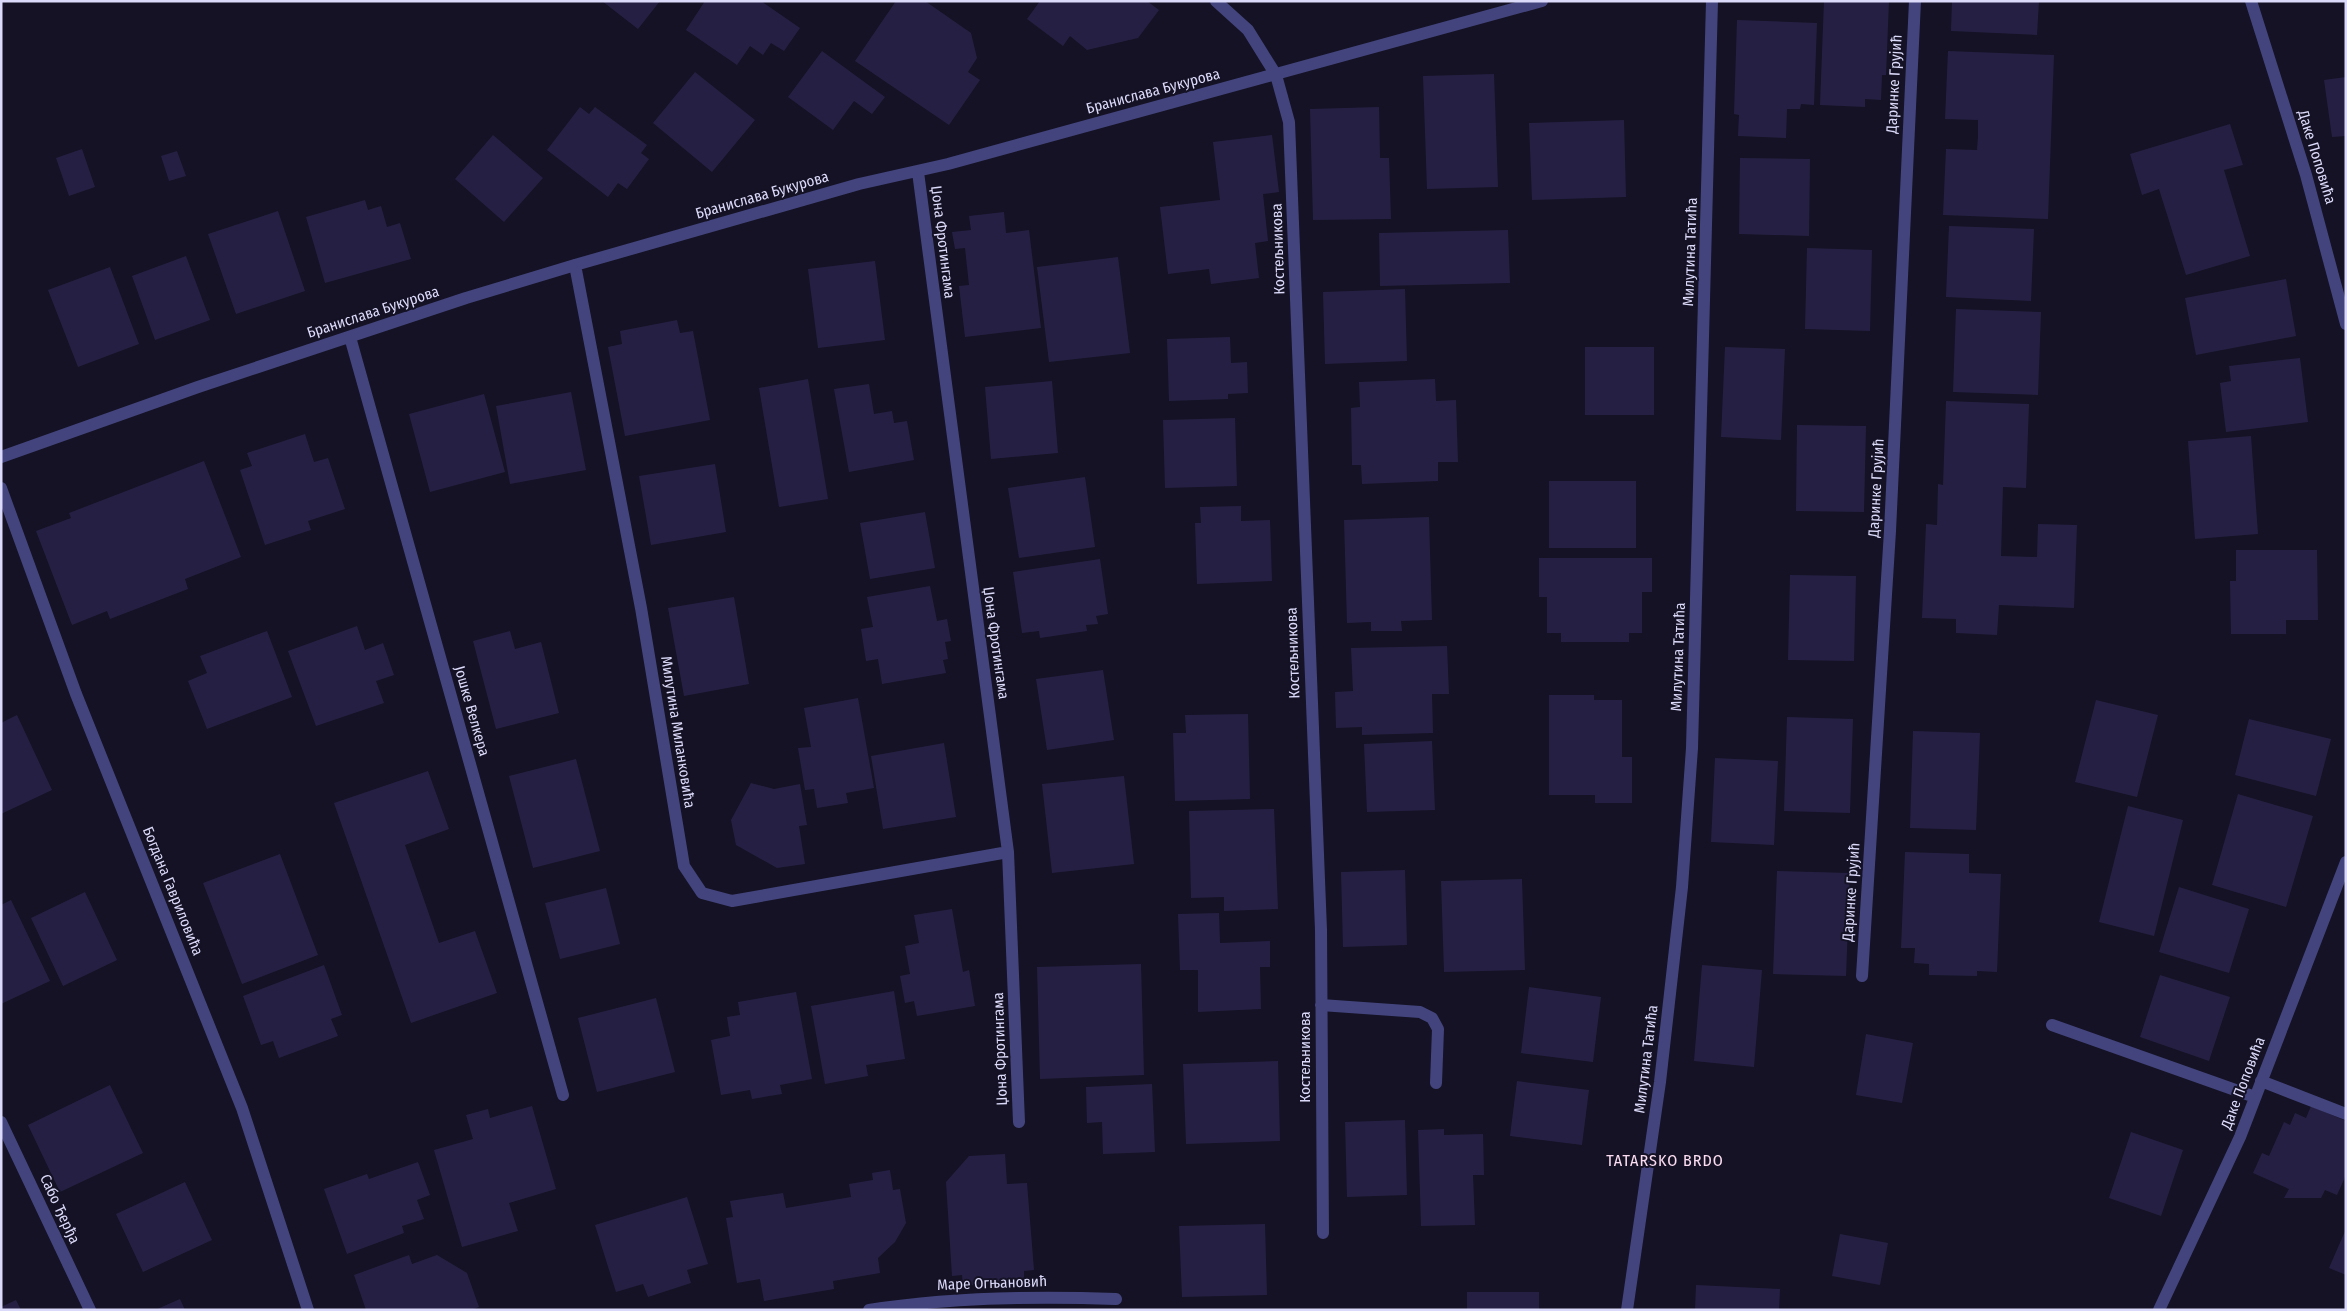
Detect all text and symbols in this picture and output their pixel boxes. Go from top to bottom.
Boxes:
street label: Даринке Грујић [1882,34,1906,135]
street label: Бранислава Букурова [1084,64,1222,118]
street label: Даке Поповића [2294,107,2340,206]
street label: Бранислава Букурова [693,167,831,223]
street label: Џона Фротингама [927,185,959,299]
street label: Милутина Татића [1679,197,1701,307]
street label: Костељникова [1267,203,1289,295]
street label: Бранислава Букурова [305,282,441,342]
street label: Даринке Грујић [1864,438,1888,539]
street label: Џона Фротингама [979,586,1013,700]
street label: Милутина Татића [1667,602,1689,712]
street label: Костељникова [1282,607,1304,699]
street label: Милутина Миланковића [657,655,699,809]
street label: Јошке Велкера [450,664,494,758]
street label: Богдана Гавриловића [139,824,207,958]
street label: Даринке Грујић [1839,842,1863,943]
street label: Џона Фротингама [989,992,1011,1106]
street label: Милутина Татића [1630,1004,1662,1114]
street label: Костељникова [1296,1011,1314,1103]
street label: Даке Поповића [2217,1034,2269,1133]
district label: TATARSKO BRDO [1606,1151,1724,1170]
street label: Сабо Ђерђа [36,1171,84,1247]
street label: Маре Огњановић [937,1272,1047,1294]

